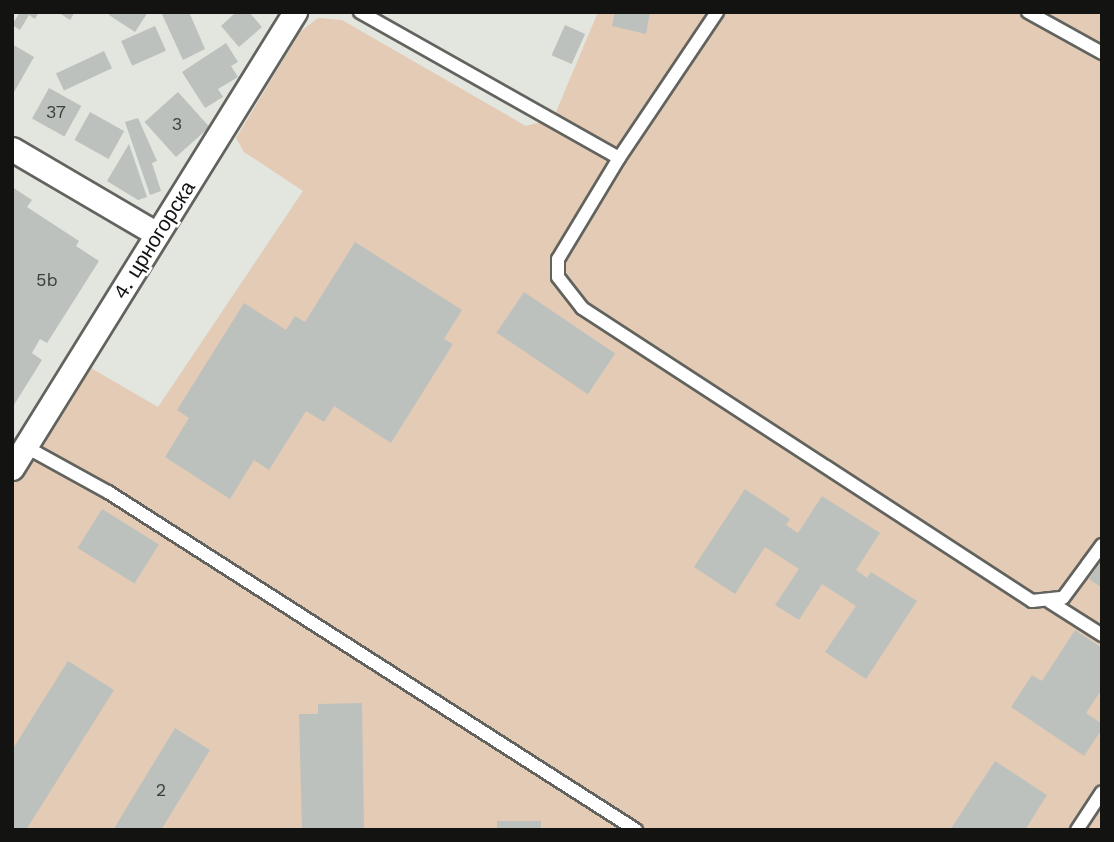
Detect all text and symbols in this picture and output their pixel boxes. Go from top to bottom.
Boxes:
house number: 37 [46,101,66,123]
house number: 3 [172,113,182,135]
street label: 4. црногорска [108,176,200,304]
house number: 5b [36,269,58,291]
house number: 2 [156,779,166,801]

